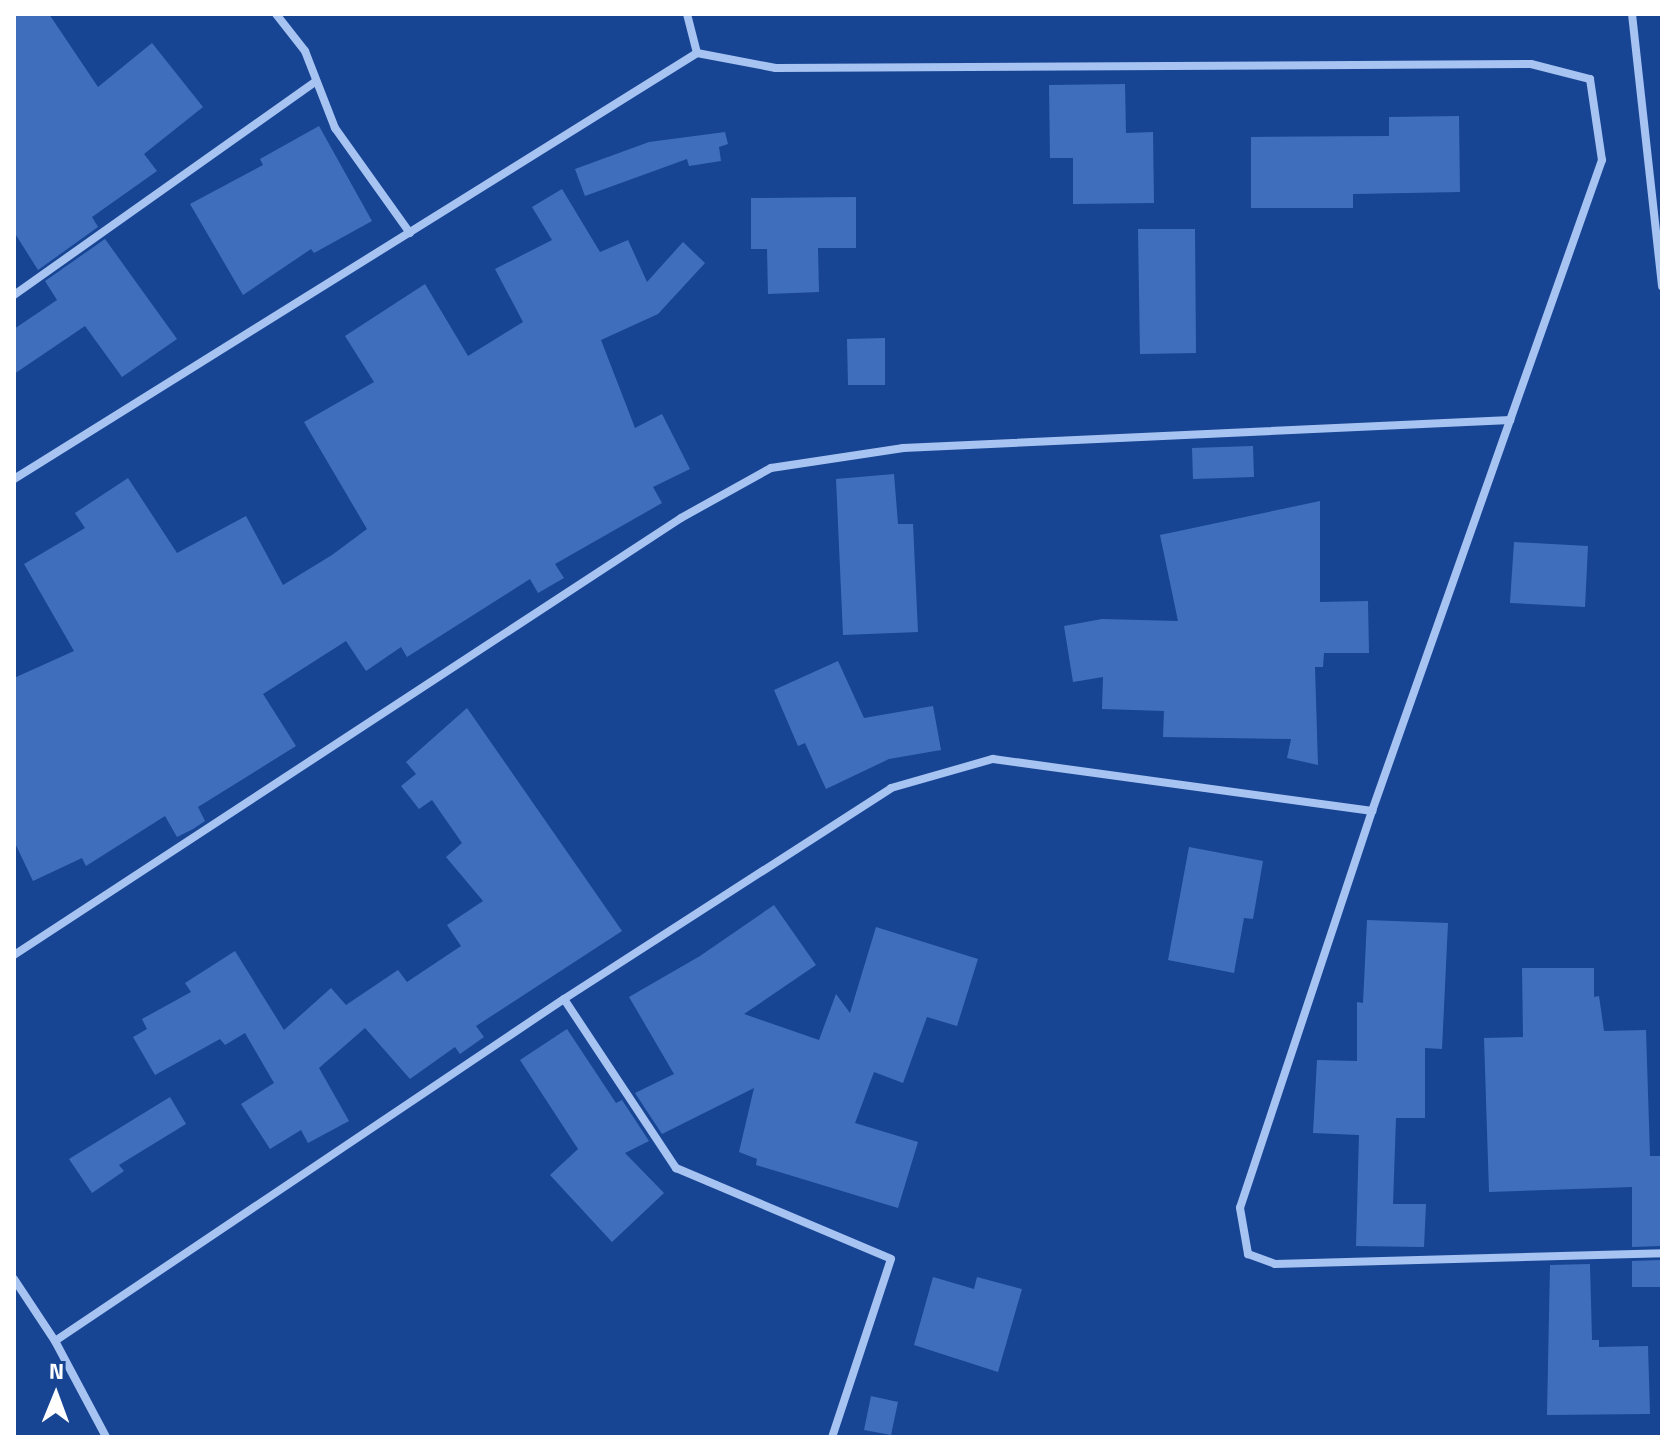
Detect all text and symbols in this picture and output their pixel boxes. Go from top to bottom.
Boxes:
text: N [48,1354,64,1388]
north arrow [16,1355,96,1435]

